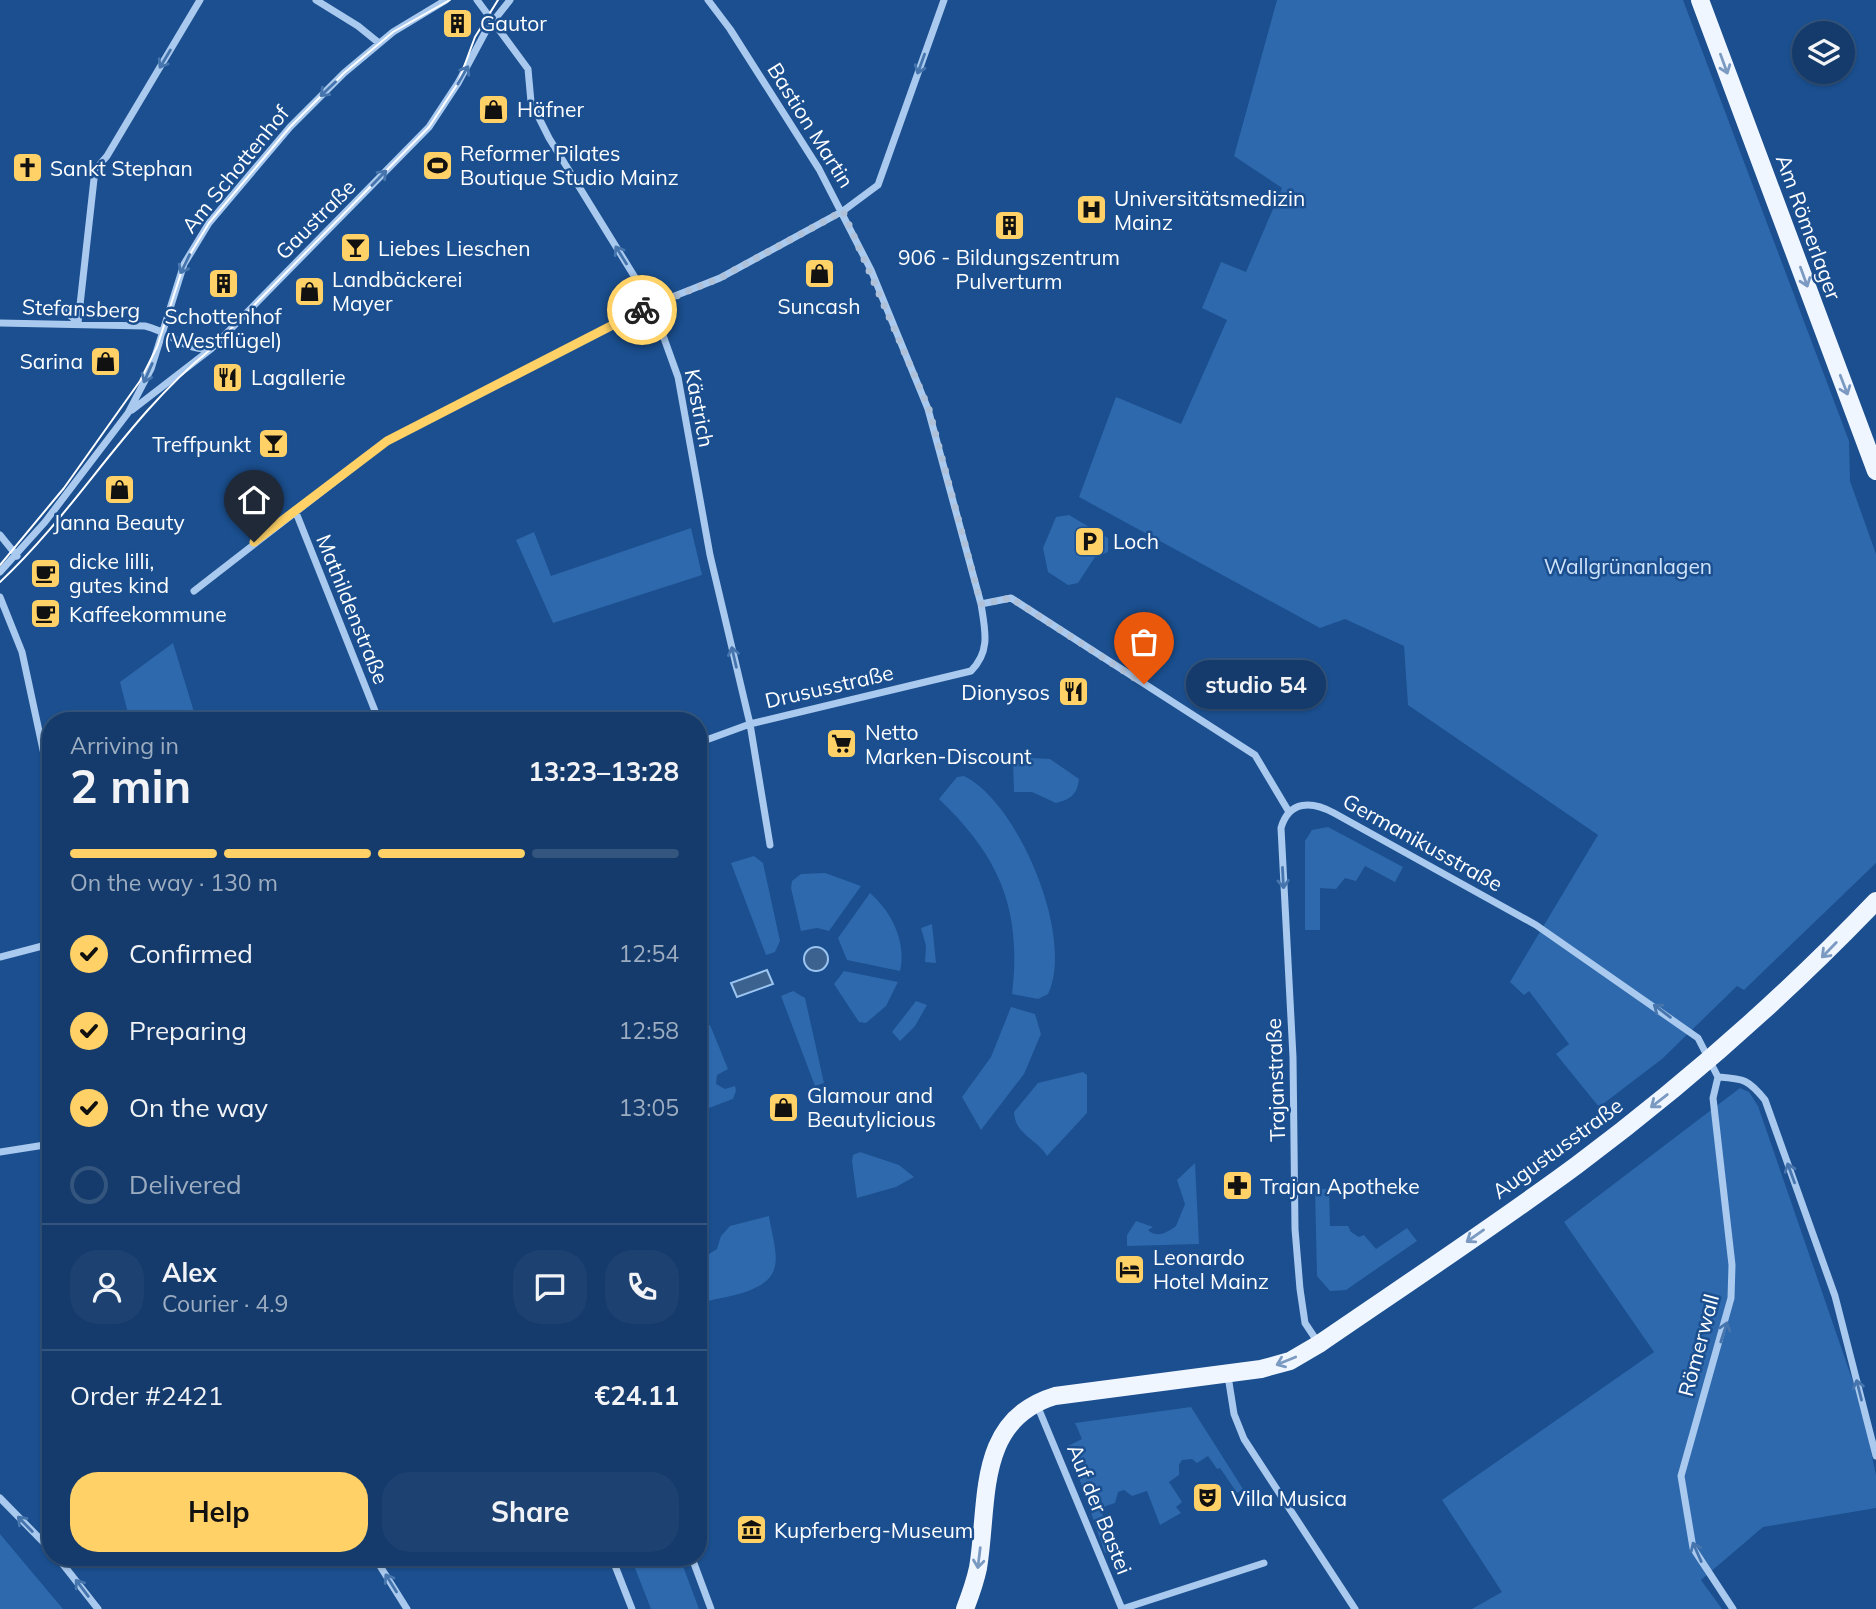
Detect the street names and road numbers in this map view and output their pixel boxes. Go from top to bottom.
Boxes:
street label: Bastion Martin [762,58,860,192]
street label: Am Schottenhof [176,99,295,238]
street label: Am Römerlager [1771,151,1847,303]
street label: Gaustraße [270,174,360,264]
street label: Stefansberg [21,293,141,323]
street label: Kästrich [680,367,720,449]
street label: Mathildenstraße [311,530,395,688]
street label: Drususstraße [762,659,896,713]
street label: Germanikusstraße [1339,787,1507,897]
street label: Trajanstraße [1260,1018,1290,1142]
street label: Augustusstraße [1487,1092,1627,1204]
street label: Römerwall [1672,1291,1724,1399]
street label: Auf der Bastei [1062,1440,1138,1578]

